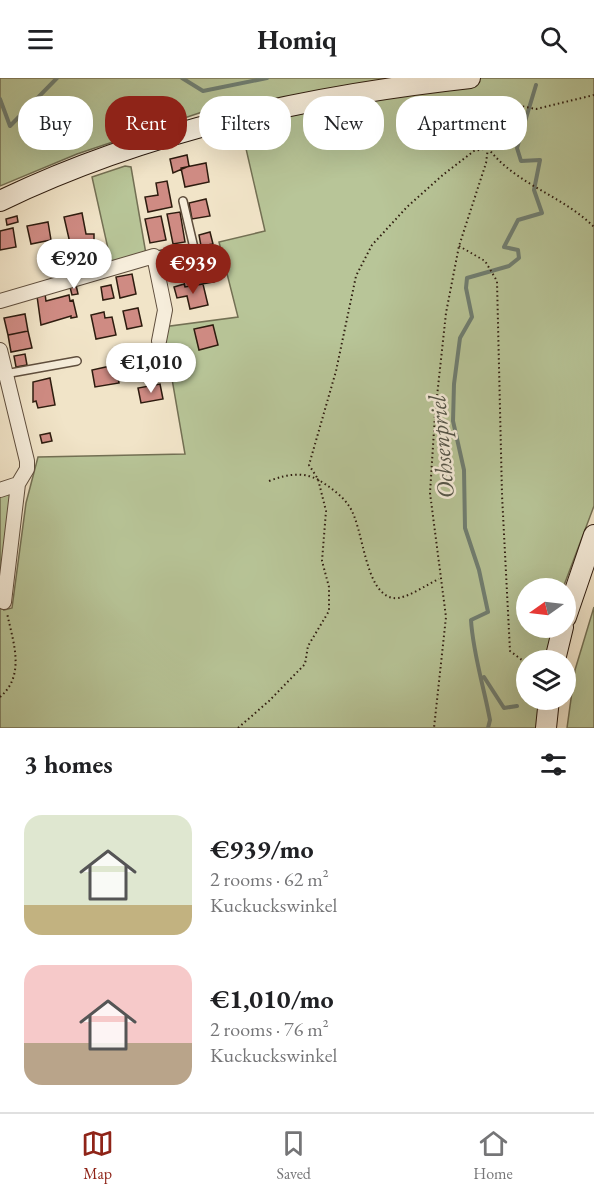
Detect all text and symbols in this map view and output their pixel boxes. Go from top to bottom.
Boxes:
text: Homiq [257,22,337,57]
icon: menu [24,23,57,56]
icon: search [537,23,570,56]
chip: Buy [18,96,93,150]
chip: Rent [105,96,187,150]
chip: Filters [199,96,291,150]
chip: New [303,96,384,150]
chip: Apartment [396,96,527,150]
pin: €920 [38,239,110,290]
pin: €939 [157,244,229,295]
text: €920 [51,245,97,271]
text: €939 [170,250,216,276]
pin: €1,010 [102,343,200,394]
text: €1,010 [120,349,182,375]
water label: Ochsenpriel [421,393,461,500]
north arrow [516,578,576,638]
map controls [516,578,576,710]
button: layers [516,650,576,710]
text: 3 homes [24,747,113,781]
icon: filters [537,748,570,781]
text: €939/mo [210,832,313,866]
icon: home [72,839,144,911]
text: 2 rooms · 62 m² [210,866,329,892]
text: Kuckuckswinkel [210,892,337,918]
text: €1,010/mo [210,982,334,1016]
icon: home [72,989,144,1061]
text: 2 rooms · 76 m² [210,1016,329,1042]
text: Kuckuckswinkel [210,1042,337,1068]
tab: Map [81,1127,114,1184]
tab: Saved [277,1127,311,1184]
tab: Home [473,1127,513,1184]

